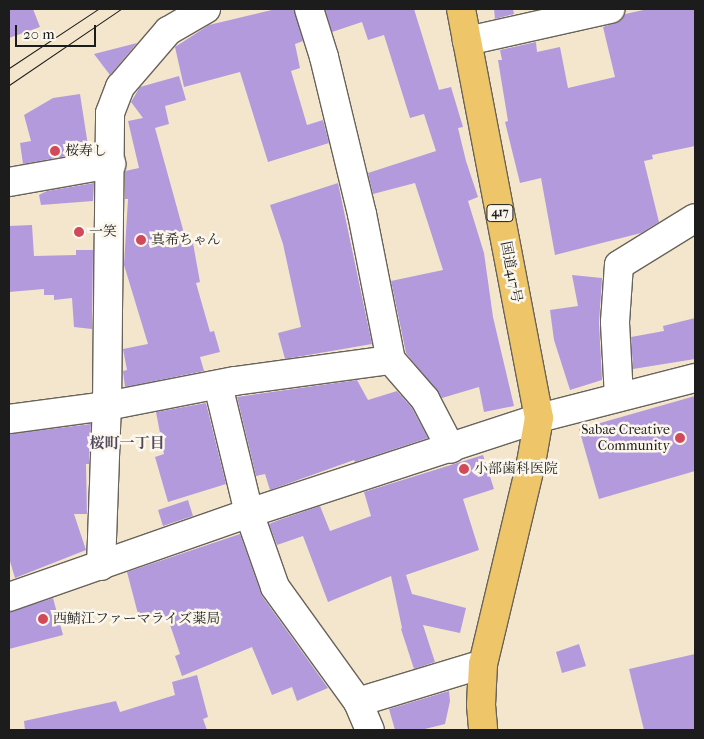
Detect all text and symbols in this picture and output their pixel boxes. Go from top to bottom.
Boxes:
scale bar [18,15,99,47]
text: 20 m [23,25,55,43]
place label: 桜寿し [65,143,107,159]
marker: 桜寿し [49,145,61,157]
road number: 417 [486,204,514,222]
place label: 一笑 [89,224,117,240]
marker: 一笑 [73,226,85,238]
place label: 真希ちゃん [151,232,221,248]
marker: 真希ちゃん [135,234,147,246]
street label: 国道417号 [497,240,525,304]
place label: Sabae Creative Community [581,422,670,454]
marker: Sabae Creative Community [674,432,686,444]
district label: 桜町一丁目 [90,435,164,453]
place label: 小部歯科医院 [474,461,558,477]
marker: 小部歯科医院 [458,463,470,475]
place label: 西鯖江ファーマライズ薬局 [53,611,221,627]
marker: 西鯖江ファーマライズ薬局 [37,613,49,625]

